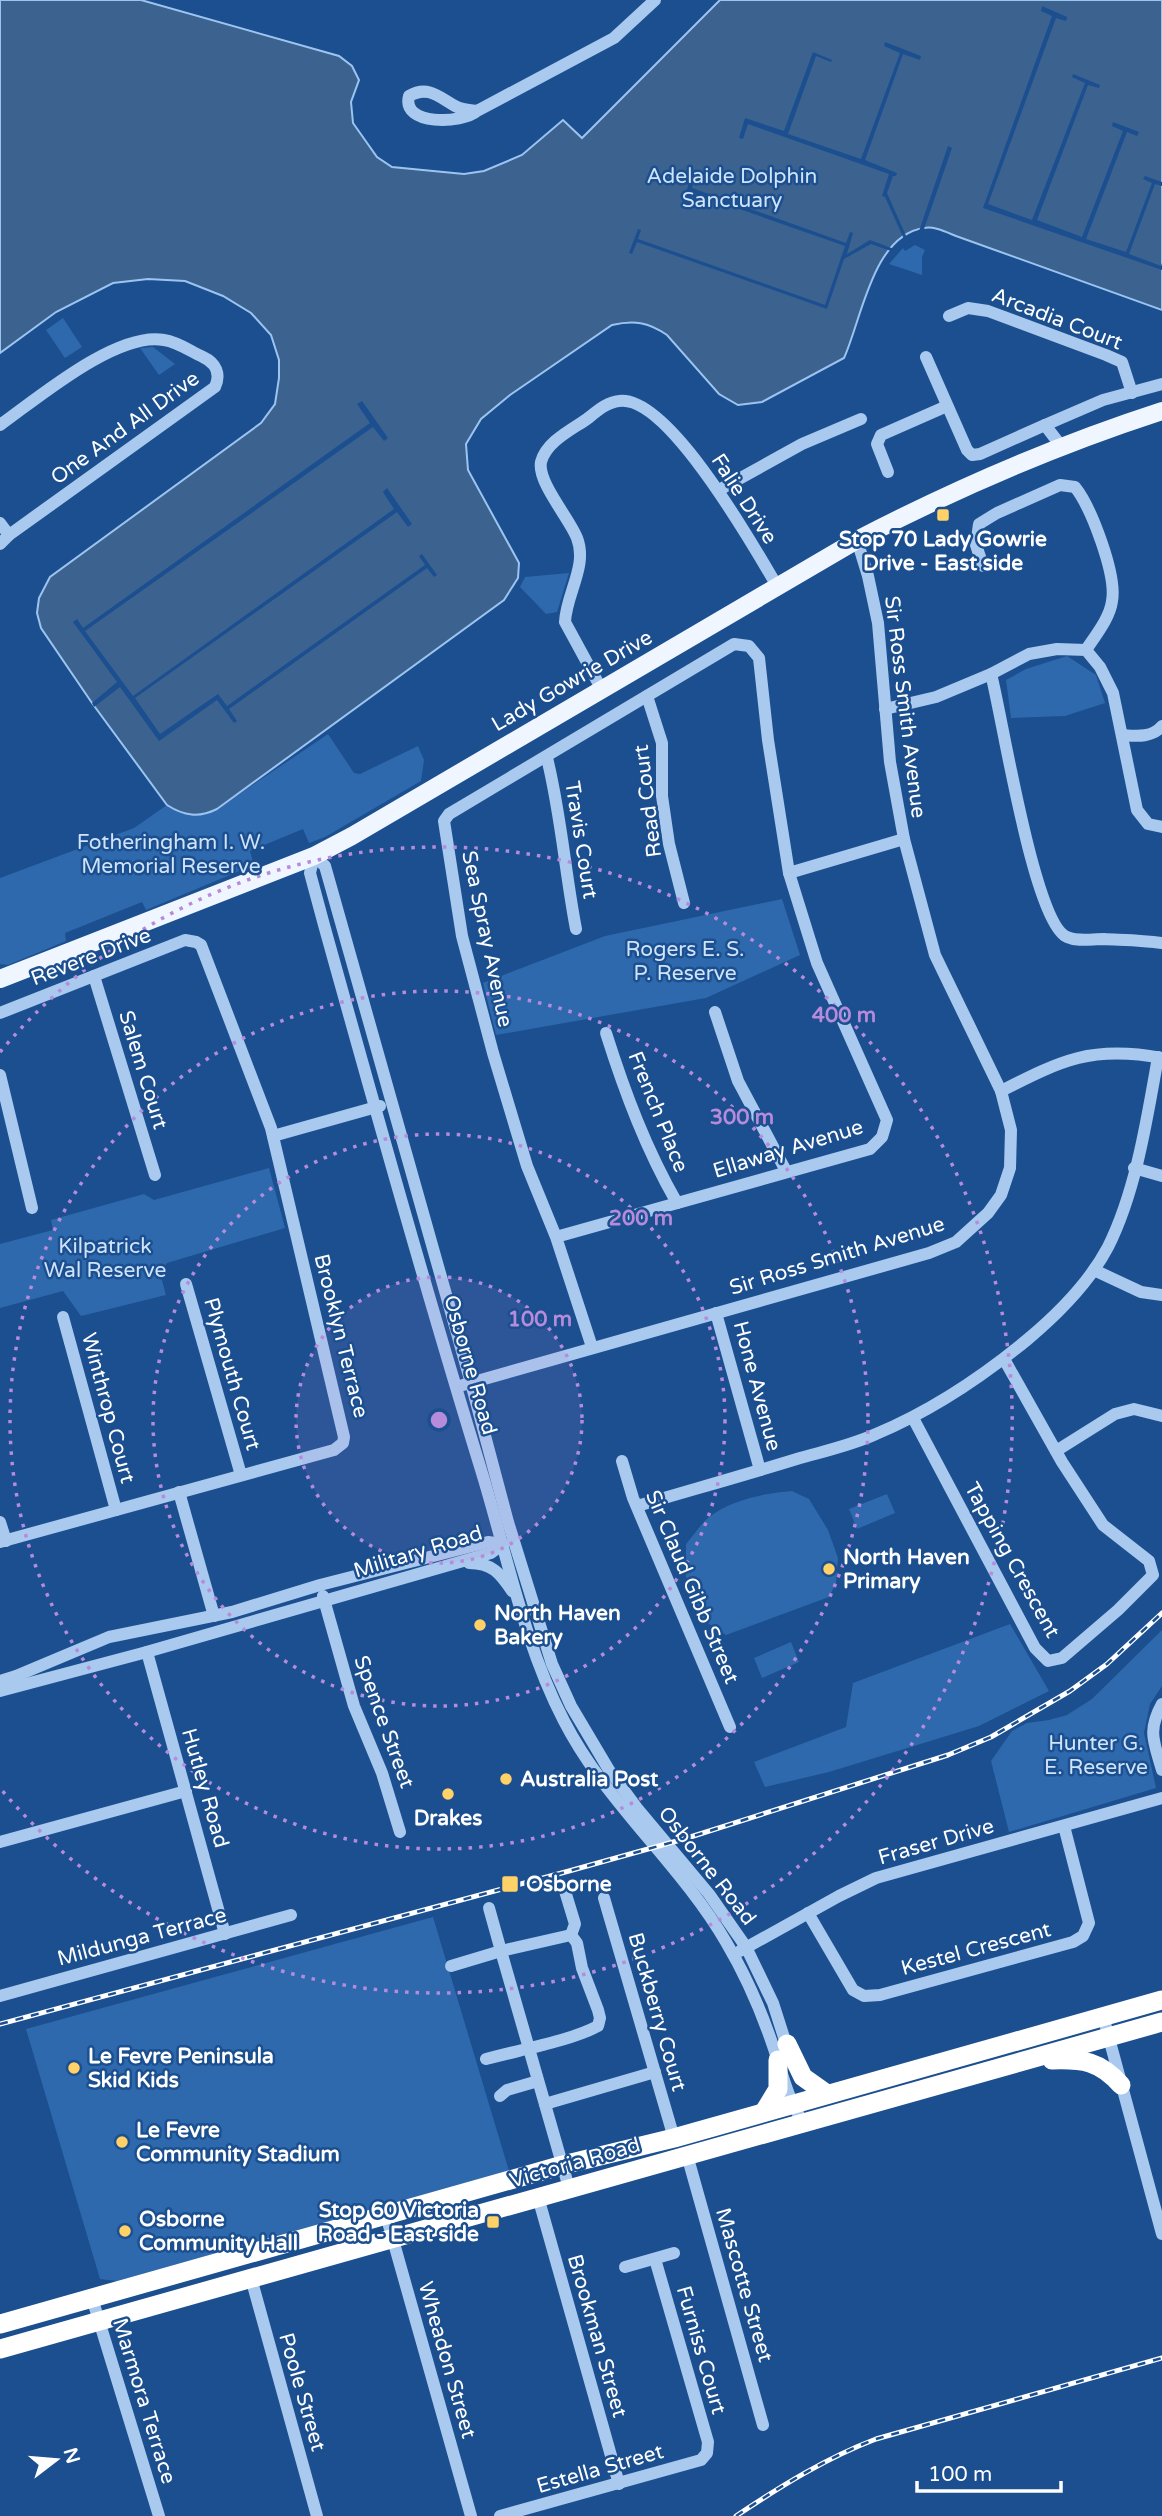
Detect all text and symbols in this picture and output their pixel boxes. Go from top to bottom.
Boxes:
park label: Adelaide Dolphin Sanctuary [647,164,817,213]
street label: Arcadia Court [988,283,1126,355]
street label: One And All Drive [46,366,204,490]
street label: Falie Drive [706,449,782,549]
marker: Stop 70 Lady Gowrie Drive - East side [935,507,951,523]
place label: Stop 70 Lady Gowrie Drive - East side [839,527,1047,576]
street label: Sir Ross Smith Avenue [879,595,931,820]
street label: Lady Gowrie Drive [487,625,657,737]
street label: Read Court [629,743,667,859]
street label: Travis Court [559,779,603,901]
park label: Fotheringham I. W. Memorial Reserve [77,830,265,879]
street label: Sea Spray Avenue [456,849,518,1030]
street label: Revere Drive [28,923,155,991]
park label: Rogers E. S. P. Reserve [625,937,745,986]
text: 400 m [812,1003,876,1028]
street label: Salem Court [113,1008,173,1132]
street label: French Place [622,1048,694,1176]
text: 300 m [710,1105,774,1130]
street label: Ellaway Avenue [710,1114,866,1184]
text: 200 m [609,1206,673,1231]
street label: Sir Ross Smith Avenue [726,1211,948,1301]
park label: Kilpatrick Wal Reserve [44,1234,166,1283]
street label: Brooklyn Terrace [309,1251,373,1421]
street label: Osborne Road [438,1292,502,1438]
street label: Plymouth Court [198,1295,266,1453]
text: 100 m [508,1307,572,1332]
street label: Hone Avenue [728,1318,786,1454]
street label: Winthrop Court [76,1330,140,1486]
centre of rings [427,1408,451,1432]
street label: Tapping Crescent [959,1478,1065,1642]
street label: Sir Claud Gibb Street [640,1487,744,1687]
street label: Military Road [351,1521,485,1583]
place label: North Haven Primary [843,1545,970,1594]
marker: North Haven Primary [821,1561,837,1577]
place label: North Haven Bakery [494,1601,621,1650]
marker: North Haven Bakery [472,1617,488,1633]
street label: Spence Street [348,1652,420,1792]
street label: Hutley Road [176,1725,234,1851]
park label: Hunter G. E. Reserve [1044,1731,1148,1780]
place label: Australia Post [520,1767,658,1792]
marker: Australia Post [498,1771,514,1787]
marker: Drakes [440,1786,456,1802]
street label: Osborne Road [653,1802,761,1930]
place label: Drakes [414,1806,482,1831]
street label: Fraser Drive [875,1814,997,1870]
place label: Osborne [526,1872,612,1897]
marker: Osborne [500,1874,520,1894]
street label: Mildunga Terrace [55,1902,229,1972]
street label: Kestel Crescent [898,1917,1054,1981]
street label: Buckberry Court [622,1930,692,2094]
place label: Le Fevre Peninsula Skid Kids [88,2044,274,2093]
marker: Le Fevre Peninsula Skid Kids [66,2060,82,2076]
place label: Le Fevre Community Stadium [136,2118,340,2167]
street label: Victoria Road [507,2132,643,2194]
marker: Le Fevre Community Stadium [114,2134,130,2150]
place label: Stop 60 Victoria Road - East side [318,2198,479,2247]
street label: Mascotte Street [710,2205,778,2365]
place label: Osborne Community Hall [139,2207,298,2256]
marker: Stop 60 Victoria Road - East side [485,2214,501,2230]
marker: Osborne Community Hall [117,2223,133,2239]
street label: Brookman Street [562,2252,632,2420]
street label: Wheadon Street [413,2279,481,2441]
street label: Furniss Court [671,2283,731,2417]
street label: Marmora Terrace [107,2315,181,2487]
street label: Poole Street [273,2330,331,2454]
north arrow [21,2425,91,2495]
street label: Estella Street [534,2439,666,2499]
text: N [59,2445,84,2466]
scale bar [917,2450,1060,2494]
text: 100 m [928,2462,992,2487]

